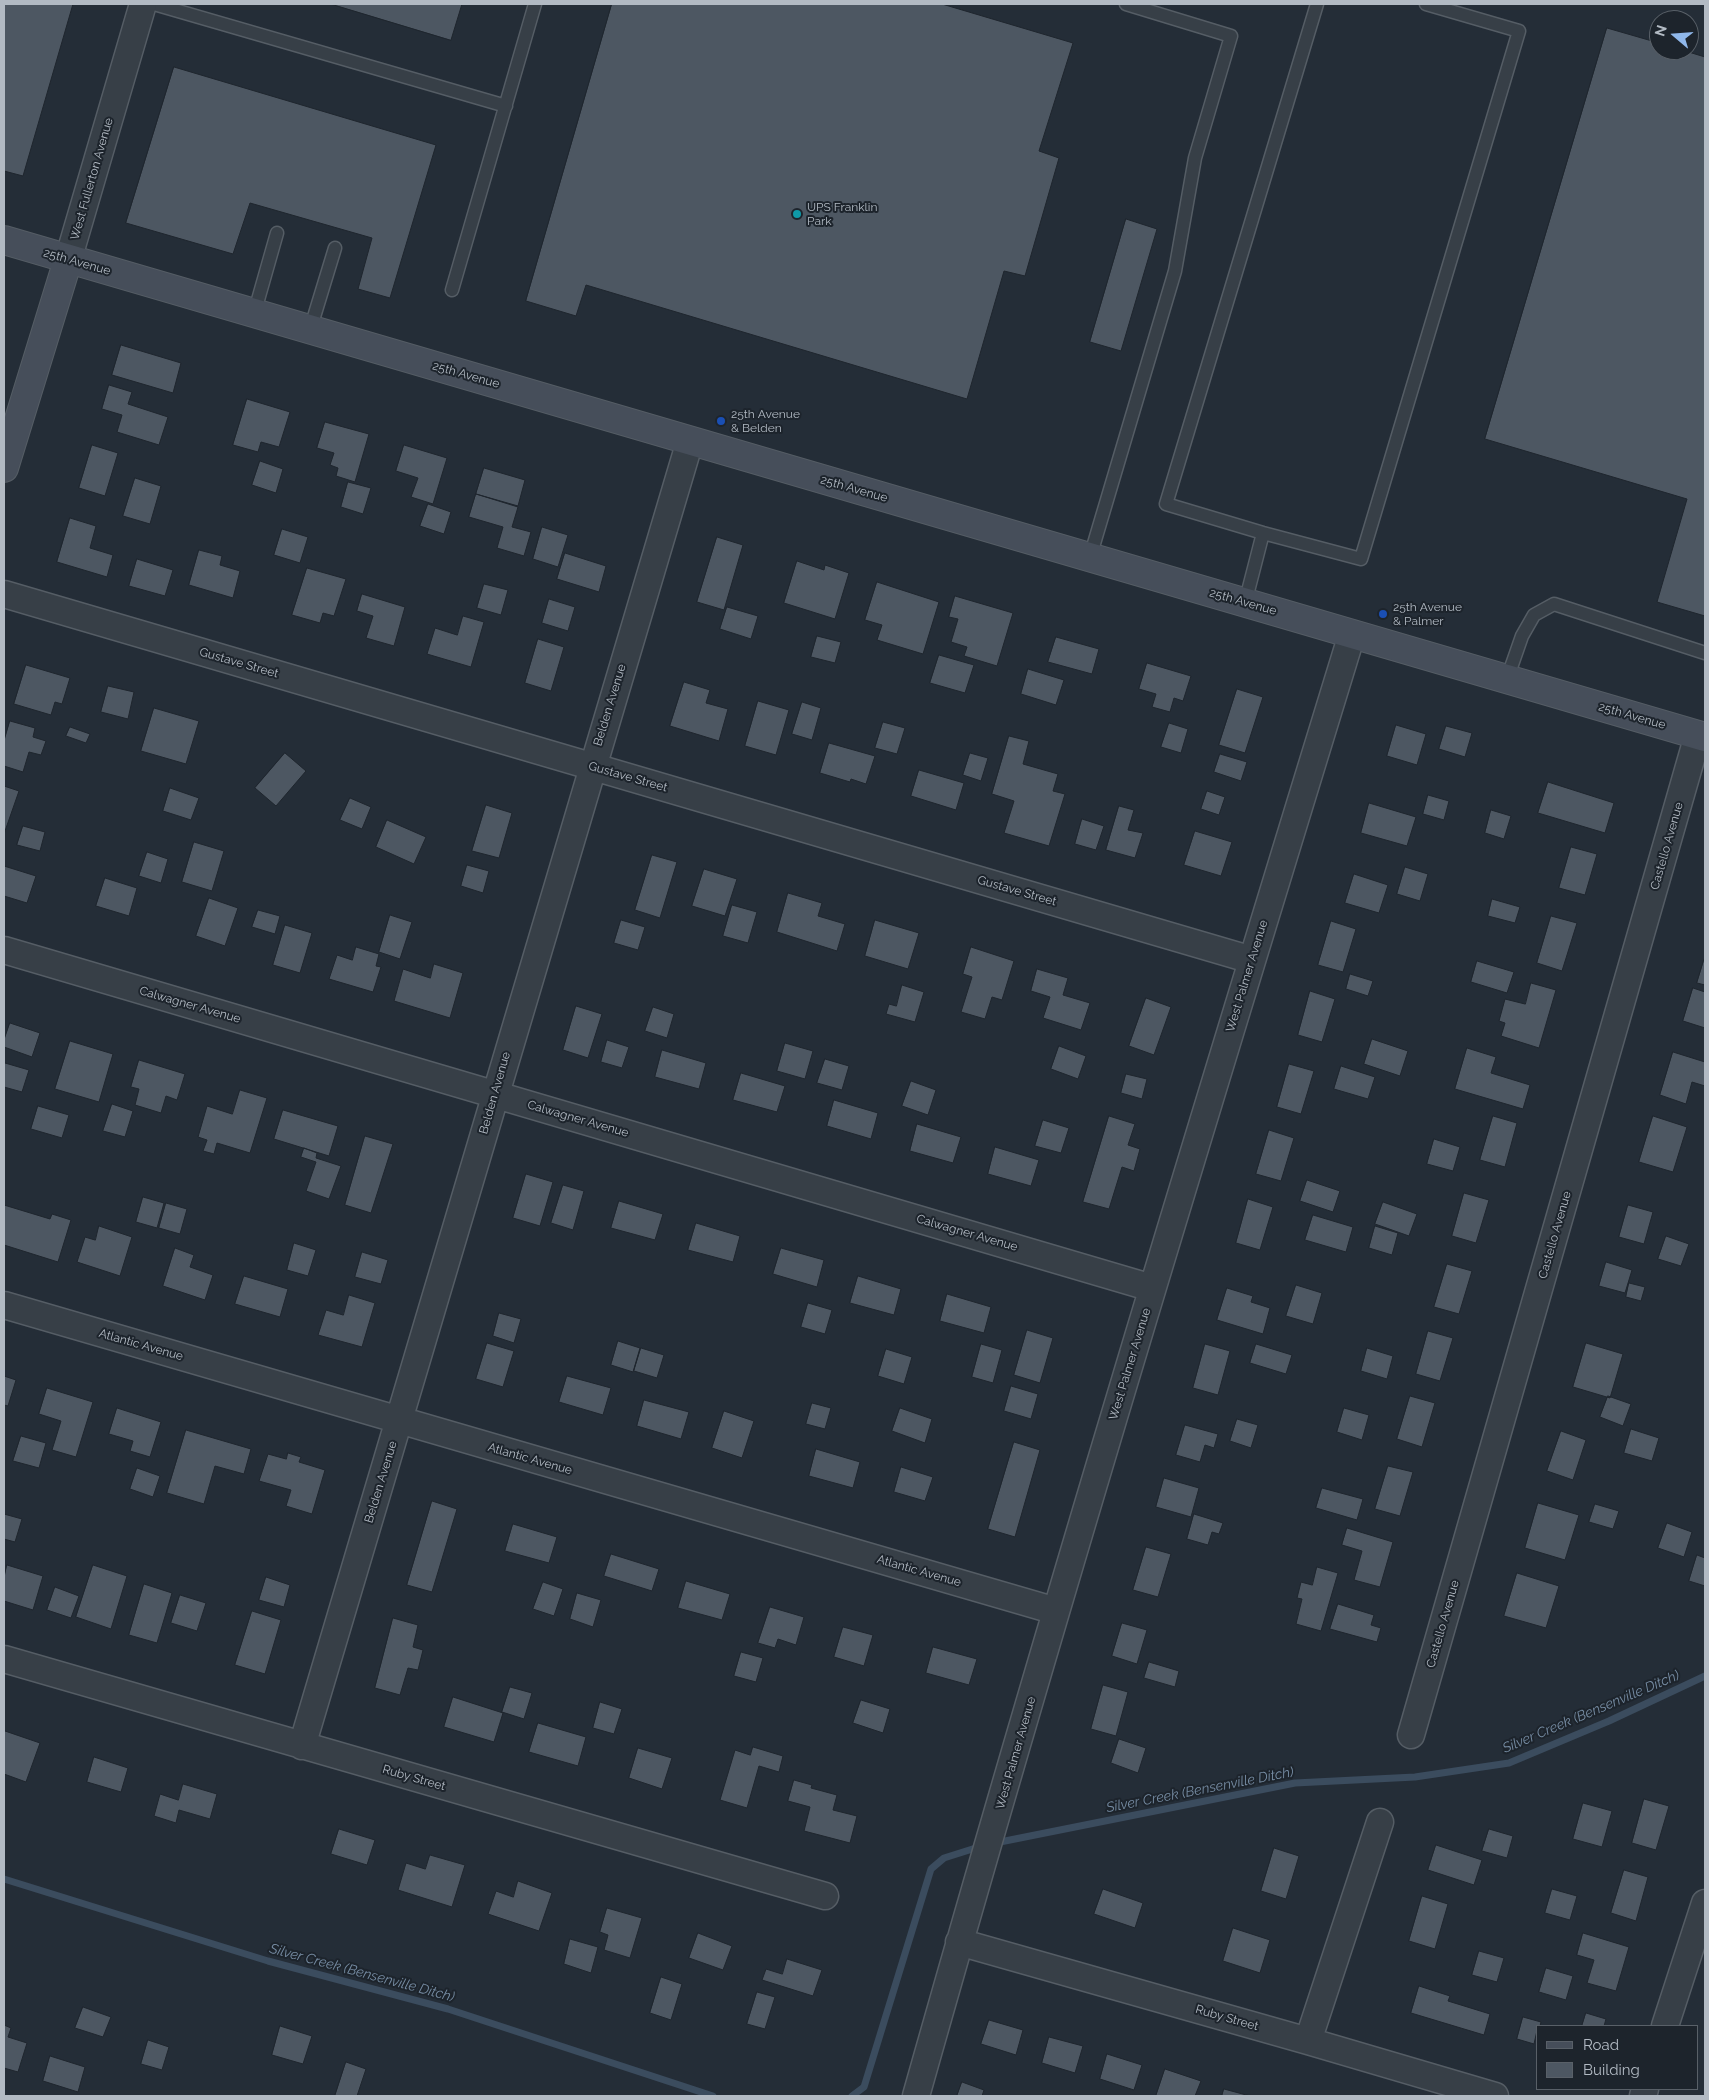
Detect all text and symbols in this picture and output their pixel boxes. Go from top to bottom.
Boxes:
north arrow [1649,10,1699,60]
text: N [1651,23,1670,38]
street label: West Fullerton Avenue [68,116,116,242]
place label: UPS Franklin Park [807,200,877,228]
marker: UPS Franklin Park [791,208,803,220]
street label: 25th Avenue [42,246,112,278]
street label: 25th Avenue [431,359,501,391]
place label: 25th Avenue & Belden [731,407,800,435]
marker: 25th Avenue & Belden [715,415,727,427]
street label: 25th Avenue [819,473,889,505]
street label: 25th Avenue [1208,586,1278,618]
place label: 25th Avenue & Palmer [1393,600,1462,628]
marker: 25th Avenue & Palmer [1377,608,1389,620]
street label: Gustave Street [198,645,280,681]
street label: Belden Avenue [591,662,629,748]
street label: 25th Avenue [1597,700,1667,732]
street label: Gustave Street [587,759,669,795]
street label: Castello Avenue [1648,801,1686,891]
street label: Gustave Street [976,873,1058,909]
street label: West Palmer Avenue [1223,918,1271,1034]
street label: Calwagner Avenue [138,984,242,1026]
street label: Belden Avenue [476,1050,514,1136]
street label: Calwagner Avenue [526,1098,630,1140]
street label: Castello Avenue [1536,1190,1574,1280]
street label: Calwagner Avenue [915,1212,1019,1254]
street label: West Palmer Avenue [1106,1306,1154,1422]
street label: Atlantic Avenue [97,1326,185,1364]
street label: Belden Avenue [362,1439,400,1525]
street label: Atlantic Avenue [486,1440,574,1478]
street label: Atlantic Avenue [875,1552,963,1590]
street label: Castello Avenue [1424,1579,1462,1669]
water label: Silver Creek (Bensenville Ditch) [1500,1667,1682,1757]
street label: West Palmer Avenue [993,1695,1039,1811]
street label: Ruby Street [381,1762,447,1794]
water label: Silver Creek (Bensenville Ditch) [1105,1764,1295,1816]
water label: Silver Creek (Bensenville Ditch) [268,1940,456,2006]
street label: Ruby Street [1194,2002,1260,2034]
legend [1536,2025,1699,2090]
text: Road [1583,2036,1619,2054]
text: Building [1583,2061,1640,2079]

